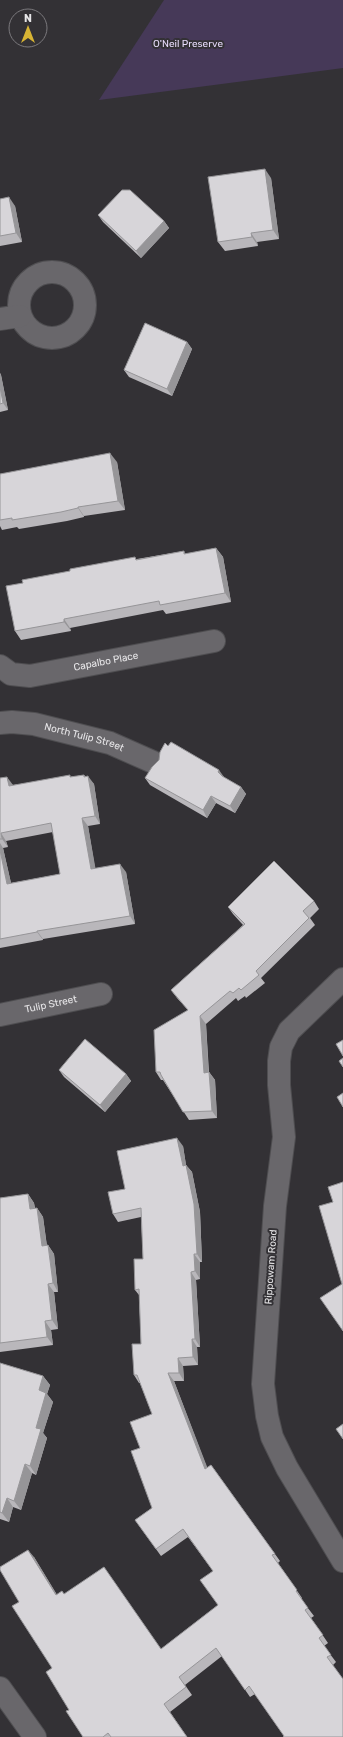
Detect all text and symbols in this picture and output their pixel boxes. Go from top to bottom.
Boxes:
north arrow [8,8,48,48]
text: N [24,12,32,25]
park label: O'Neil Preserve [153,38,223,50]
street label: Capalbo Place [72,649,140,674]
street label: North Tulip Street [43,721,126,754]
street label: Tulip Street [24,993,78,1016]
street label: Rippowam Road [262,1229,280,1305]

